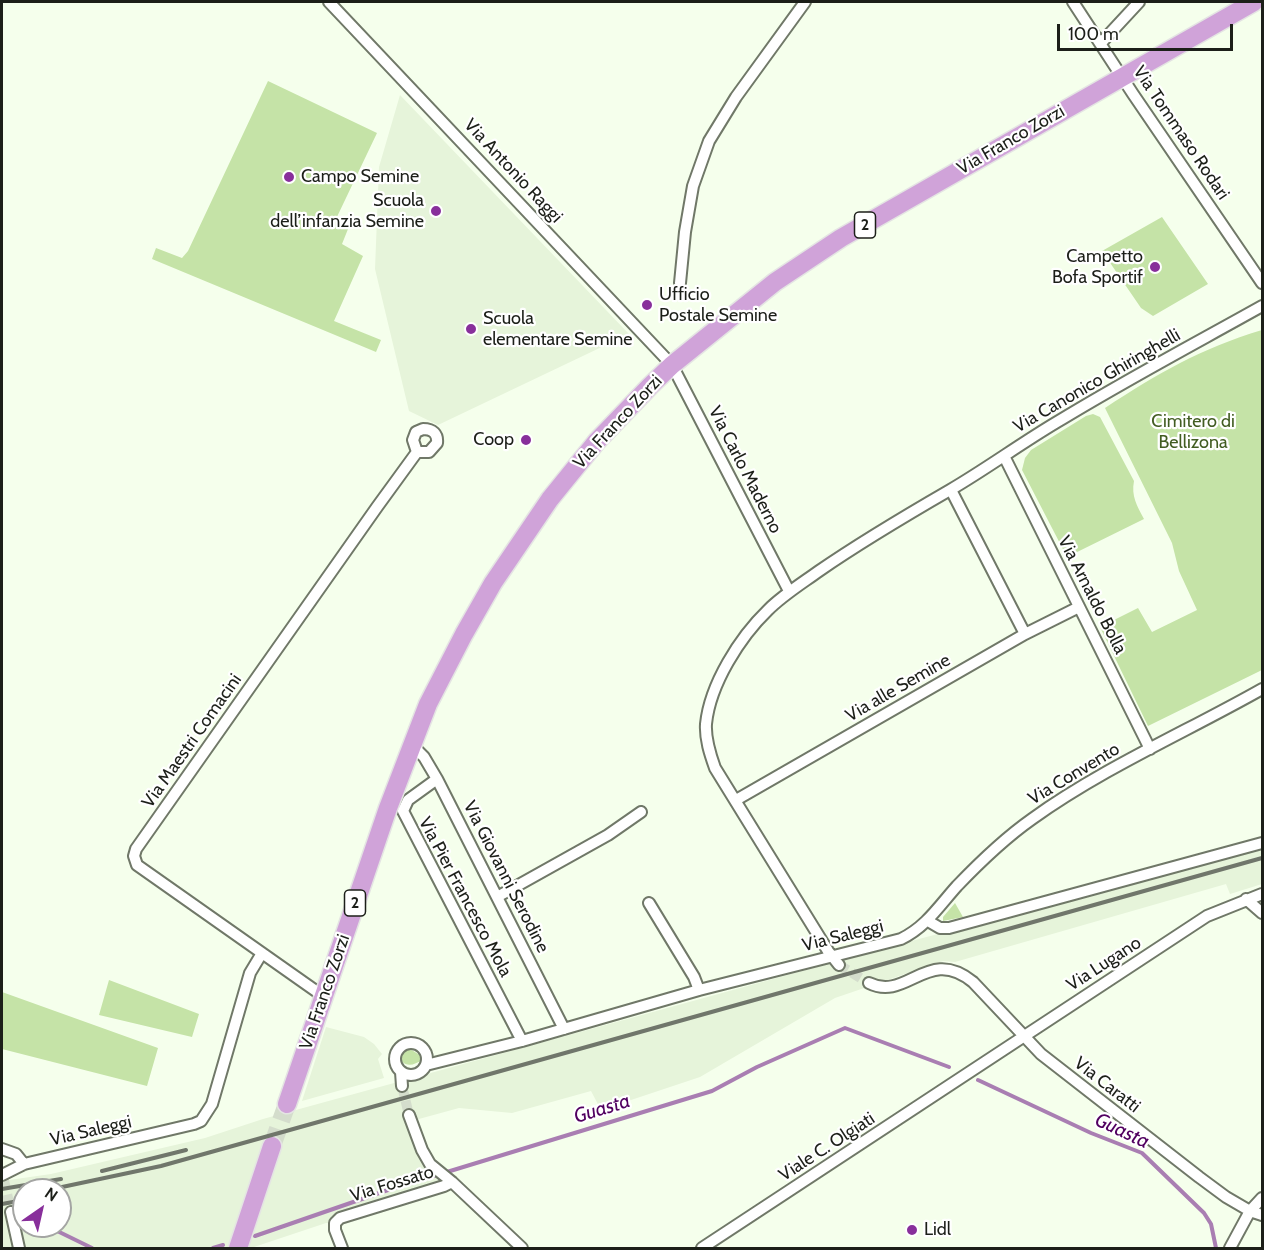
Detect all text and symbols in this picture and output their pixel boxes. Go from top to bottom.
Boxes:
scale bar [1060,12,1236,50]
text: 100 m [1068,23,1119,45]
street label: Via Tommaso Rodari [1128,62,1234,204]
street label: Via Franco Zorzi [953,101,1069,179]
street label: Via Antonio Raggi [459,114,567,228]
place label: Campo Semine [301,166,419,188]
marker: Campo Semine [282,170,296,184]
place label: Scuola dell’infanzia Semine [270,190,424,232]
marker: Scuola dell’infanzia Semine [429,204,443,218]
road number: 2 [854,212,876,238]
place label: Campetto Bofa Sportif [1052,246,1143,288]
marker: Campetto Bofa Sportif [1148,260,1162,274]
place label: Ufficio Postale Semine [659,284,777,326]
marker: Ufficio Postale Semine [640,298,654,312]
place label: Scuola elementare Semine [483,308,633,350]
marker: Scuola elementare Semine [464,322,478,336]
street label: Via Canonico Ghiringhelli [1010,324,1184,438]
street label: Via Franco Zorzi [569,371,667,473]
street label: Via Carlo Maderno [704,403,786,537]
park label: Cimitero di Bellizona [1151,411,1235,454]
place label: Coop [473,429,514,451]
marker: Coop [519,433,533,447]
street label: Via Arnaldo Bolla [1053,532,1131,658]
street label: Via alle Semine [842,649,954,727]
street label: Via Maestri Comacini [138,670,246,812]
street label: Via Convento [1024,738,1124,810]
street label: Via Giovanni Serodine [458,798,554,956]
street label: Via Pier Francesco Mola [414,813,516,981]
road number: 2 [344,890,366,916]
street label: Via Saleggi [800,915,886,957]
street label: Via Franco Zorzi [295,932,355,1052]
street label: Via Lugano [1063,932,1145,996]
street label: Via Caratti [1070,1052,1144,1118]
water label: Guasta [571,1089,633,1129]
street label: Viale C. Olgiati [775,1108,879,1186]
water label: Guasta [1091,1108,1153,1154]
street label: Via Saleggi [48,1111,134,1151]
street label: Via Fossato [348,1161,436,1207]
north arrow [12,1178,72,1238]
text: N [41,1183,61,1205]
place label: Lidl [924,1219,951,1241]
marker: Lidl [905,1223,919,1237]

